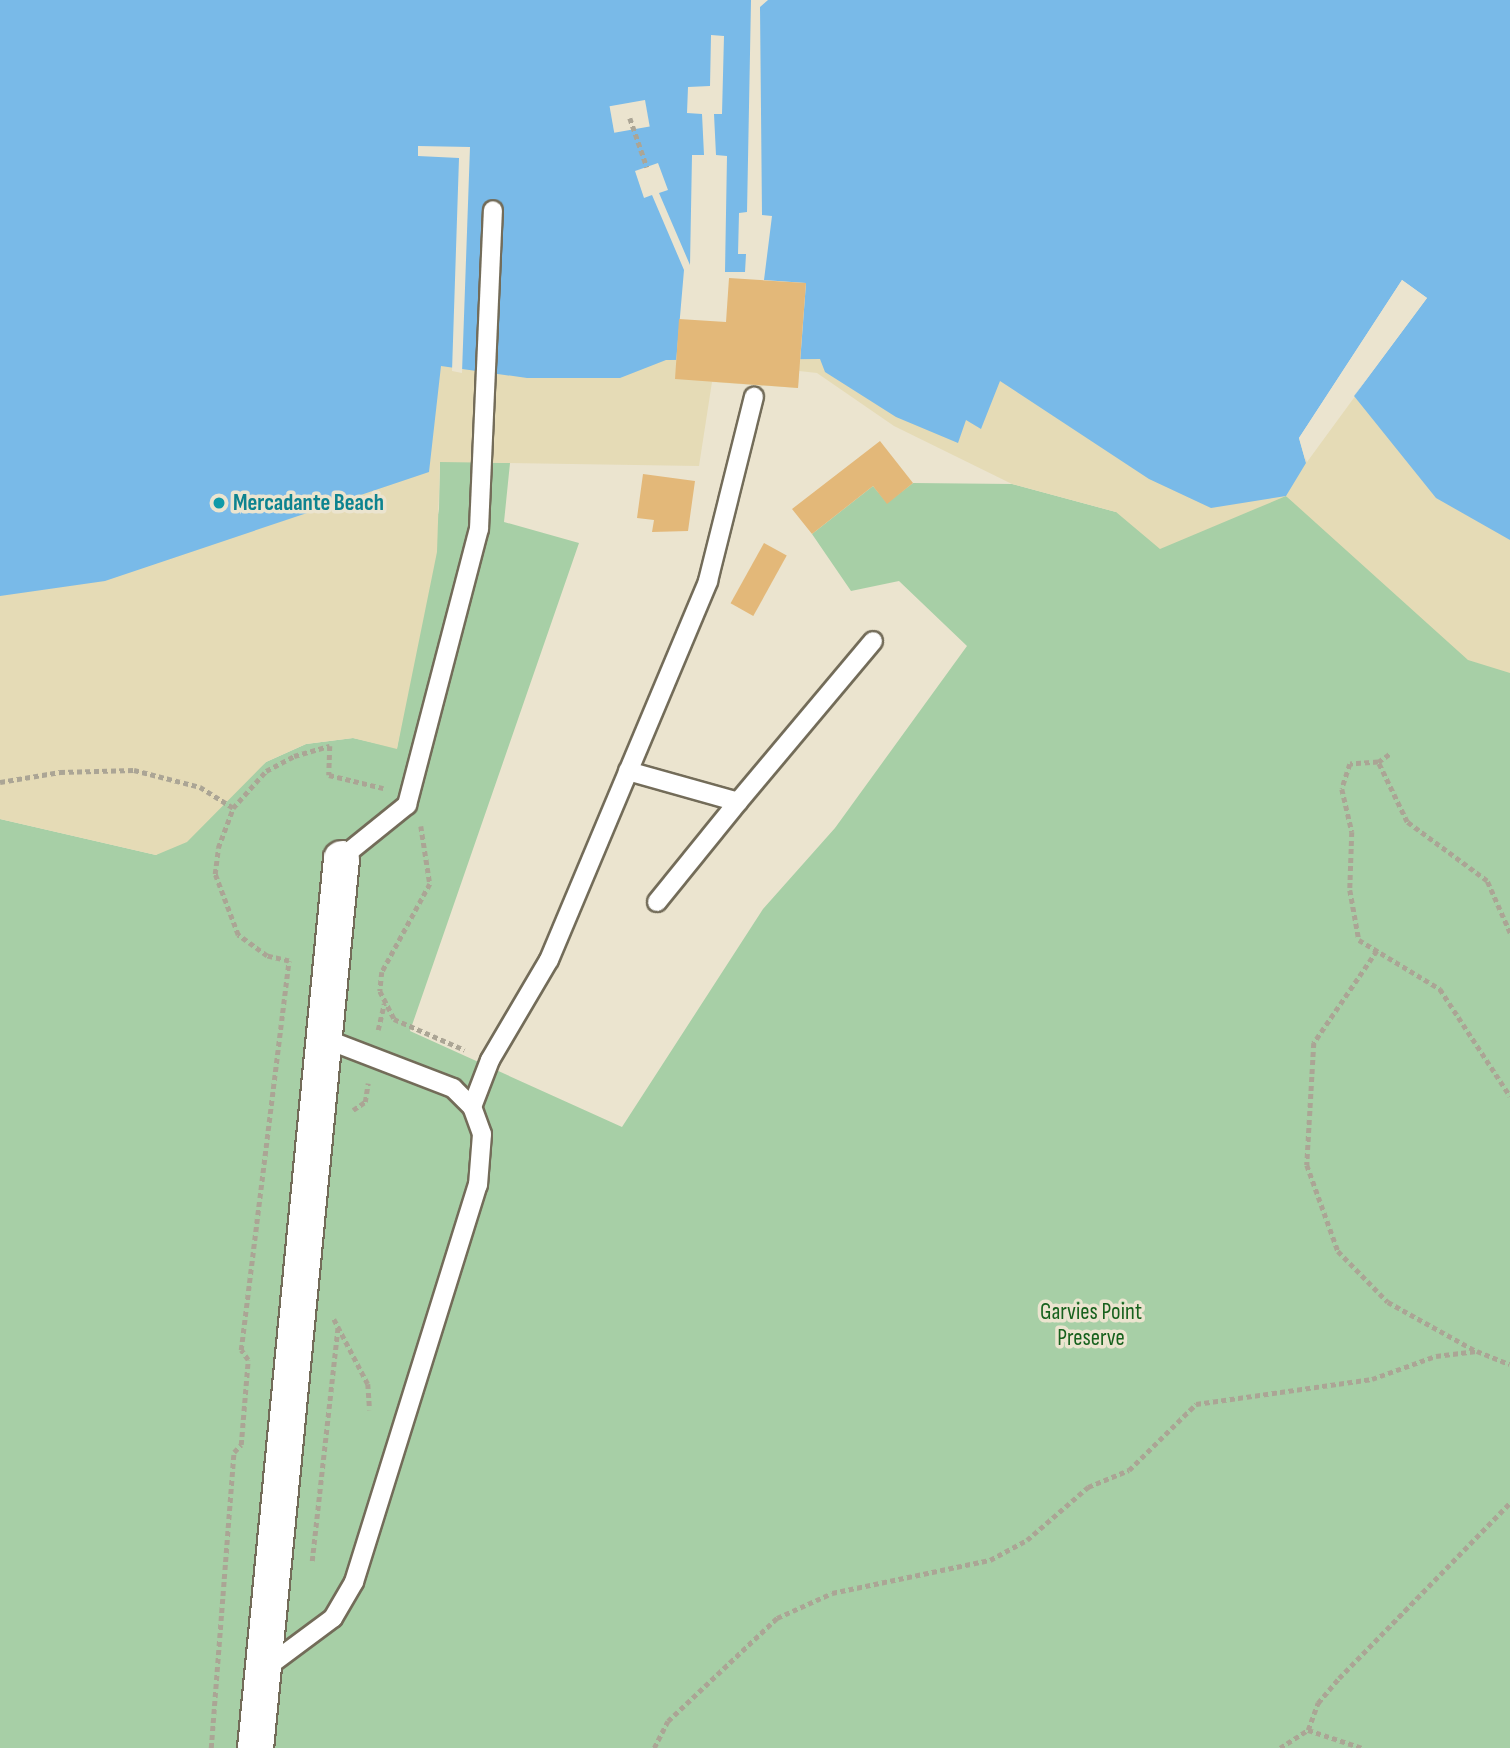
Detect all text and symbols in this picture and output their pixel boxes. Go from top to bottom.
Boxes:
place label: Mercadante Beach [233,489,384,517]
marker: Mercadante Beach [211,495,227,511]
park label: Garvies Point Preserve [1040,1298,1142,1352]

